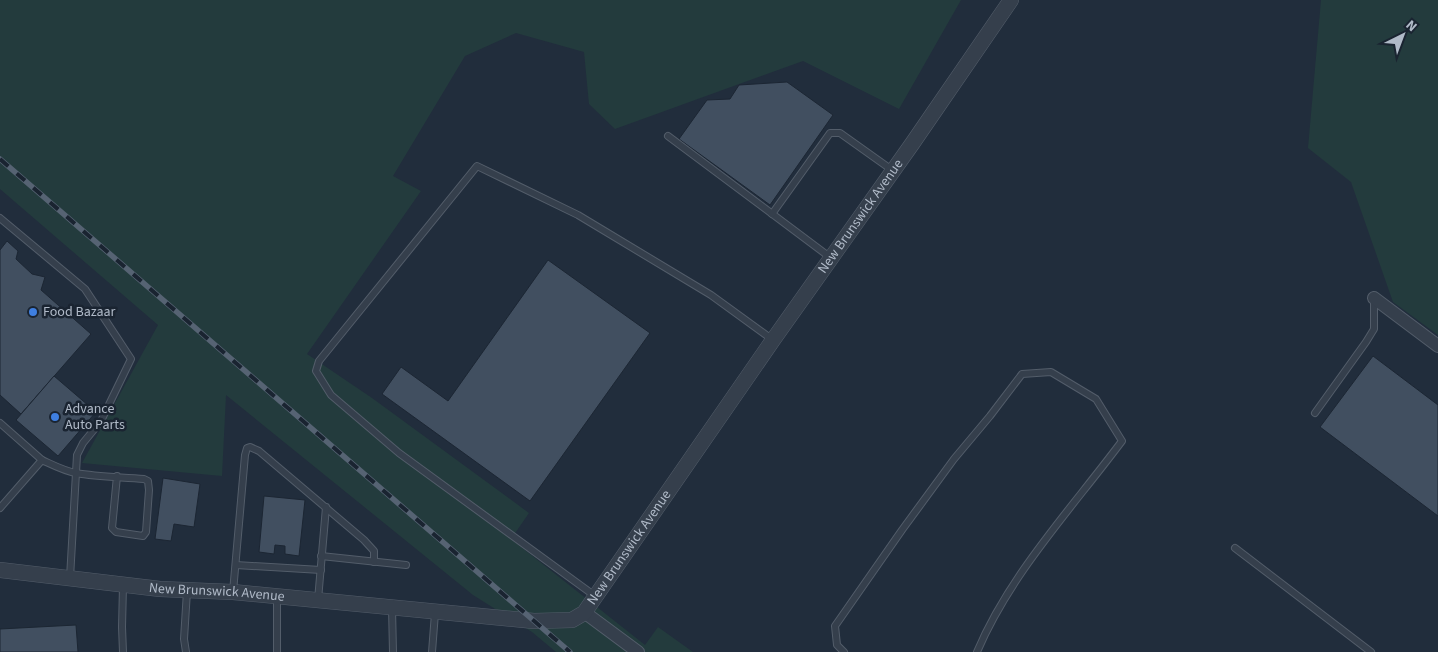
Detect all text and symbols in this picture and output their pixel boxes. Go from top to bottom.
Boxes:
north arrow [1378,10,1428,60]
text: N [1401,16,1421,37]
street label: New Brunswick Avenue [813,155,908,278]
place label: Food Bazaar [43,302,116,322]
marker: Food Bazaar [27,306,39,318]
place label: Advance Auto Parts [65,399,125,435]
marker: Advance Auto Parts [49,411,61,423]
street label: New Brunswick Avenue [582,486,676,609]
street label: New Brunswick Avenue [148,578,286,607]

